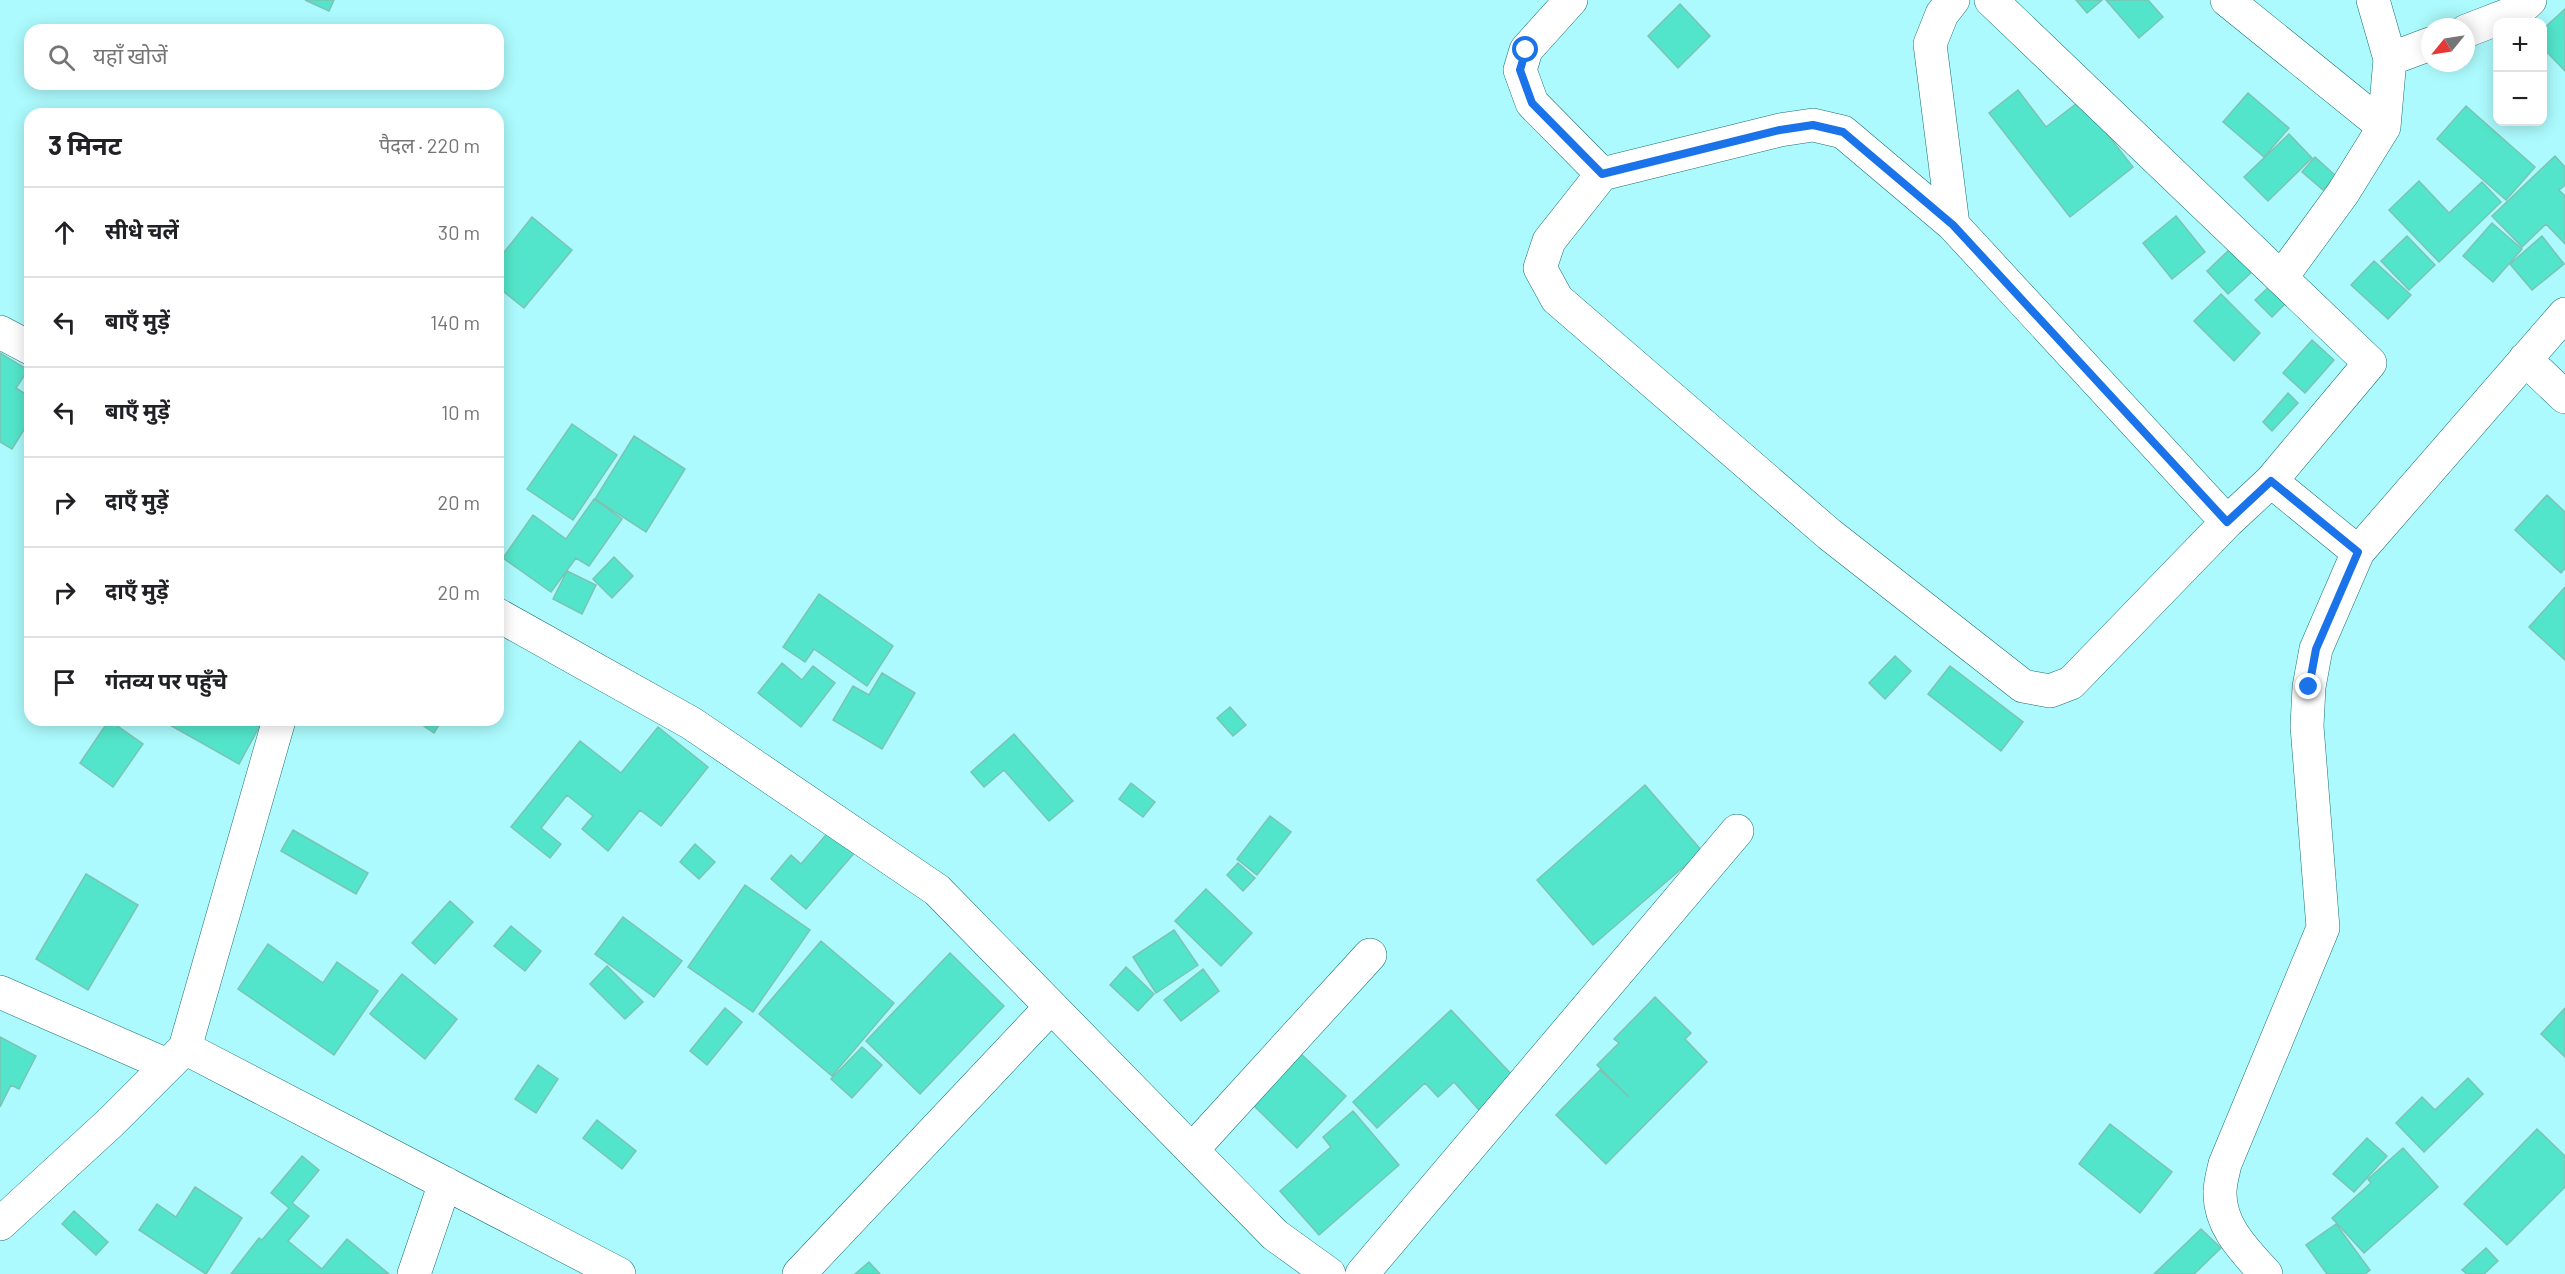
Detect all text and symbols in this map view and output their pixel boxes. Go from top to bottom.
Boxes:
north arrow [2421,18,2475,72]
map controls [2493,18,2547,126]
button: + [2493,18,2547,72]
search box [24,24,504,90]
route start [1512,36,1538,62]
icon: search [45,41,78,74]
text: यहाँ खोजें [93,42,168,68]
button: − [2493,72,2547,126]
text: 3 मिनट [48,129,122,160]
text: पैदल · 220 m [379,133,480,157]
icon: ahead [48,216,81,249]
text: सीधे चलें [105,217,179,243]
text: 30 m [438,220,480,244]
icon: left [48,306,81,339]
text: बाएँ मुड़ें [105,307,170,333]
text: 140 m [430,310,480,334]
icon: left [48,396,81,429]
text: बाएँ मुड़ें [105,397,170,423]
text: 10 m [441,400,480,424]
icon: right [48,486,81,519]
text: दाएँ मुड़ें [105,487,168,513]
text: 20 m [437,490,480,514]
icon: right [48,576,81,609]
text: दाएँ मुड़ें [105,577,168,603]
text: 20 m [437,580,480,604]
icon: arrive [48,666,81,699]
text: गंतव्य पर पहुँचे [105,667,227,693]
route end [2295,673,2321,699]

